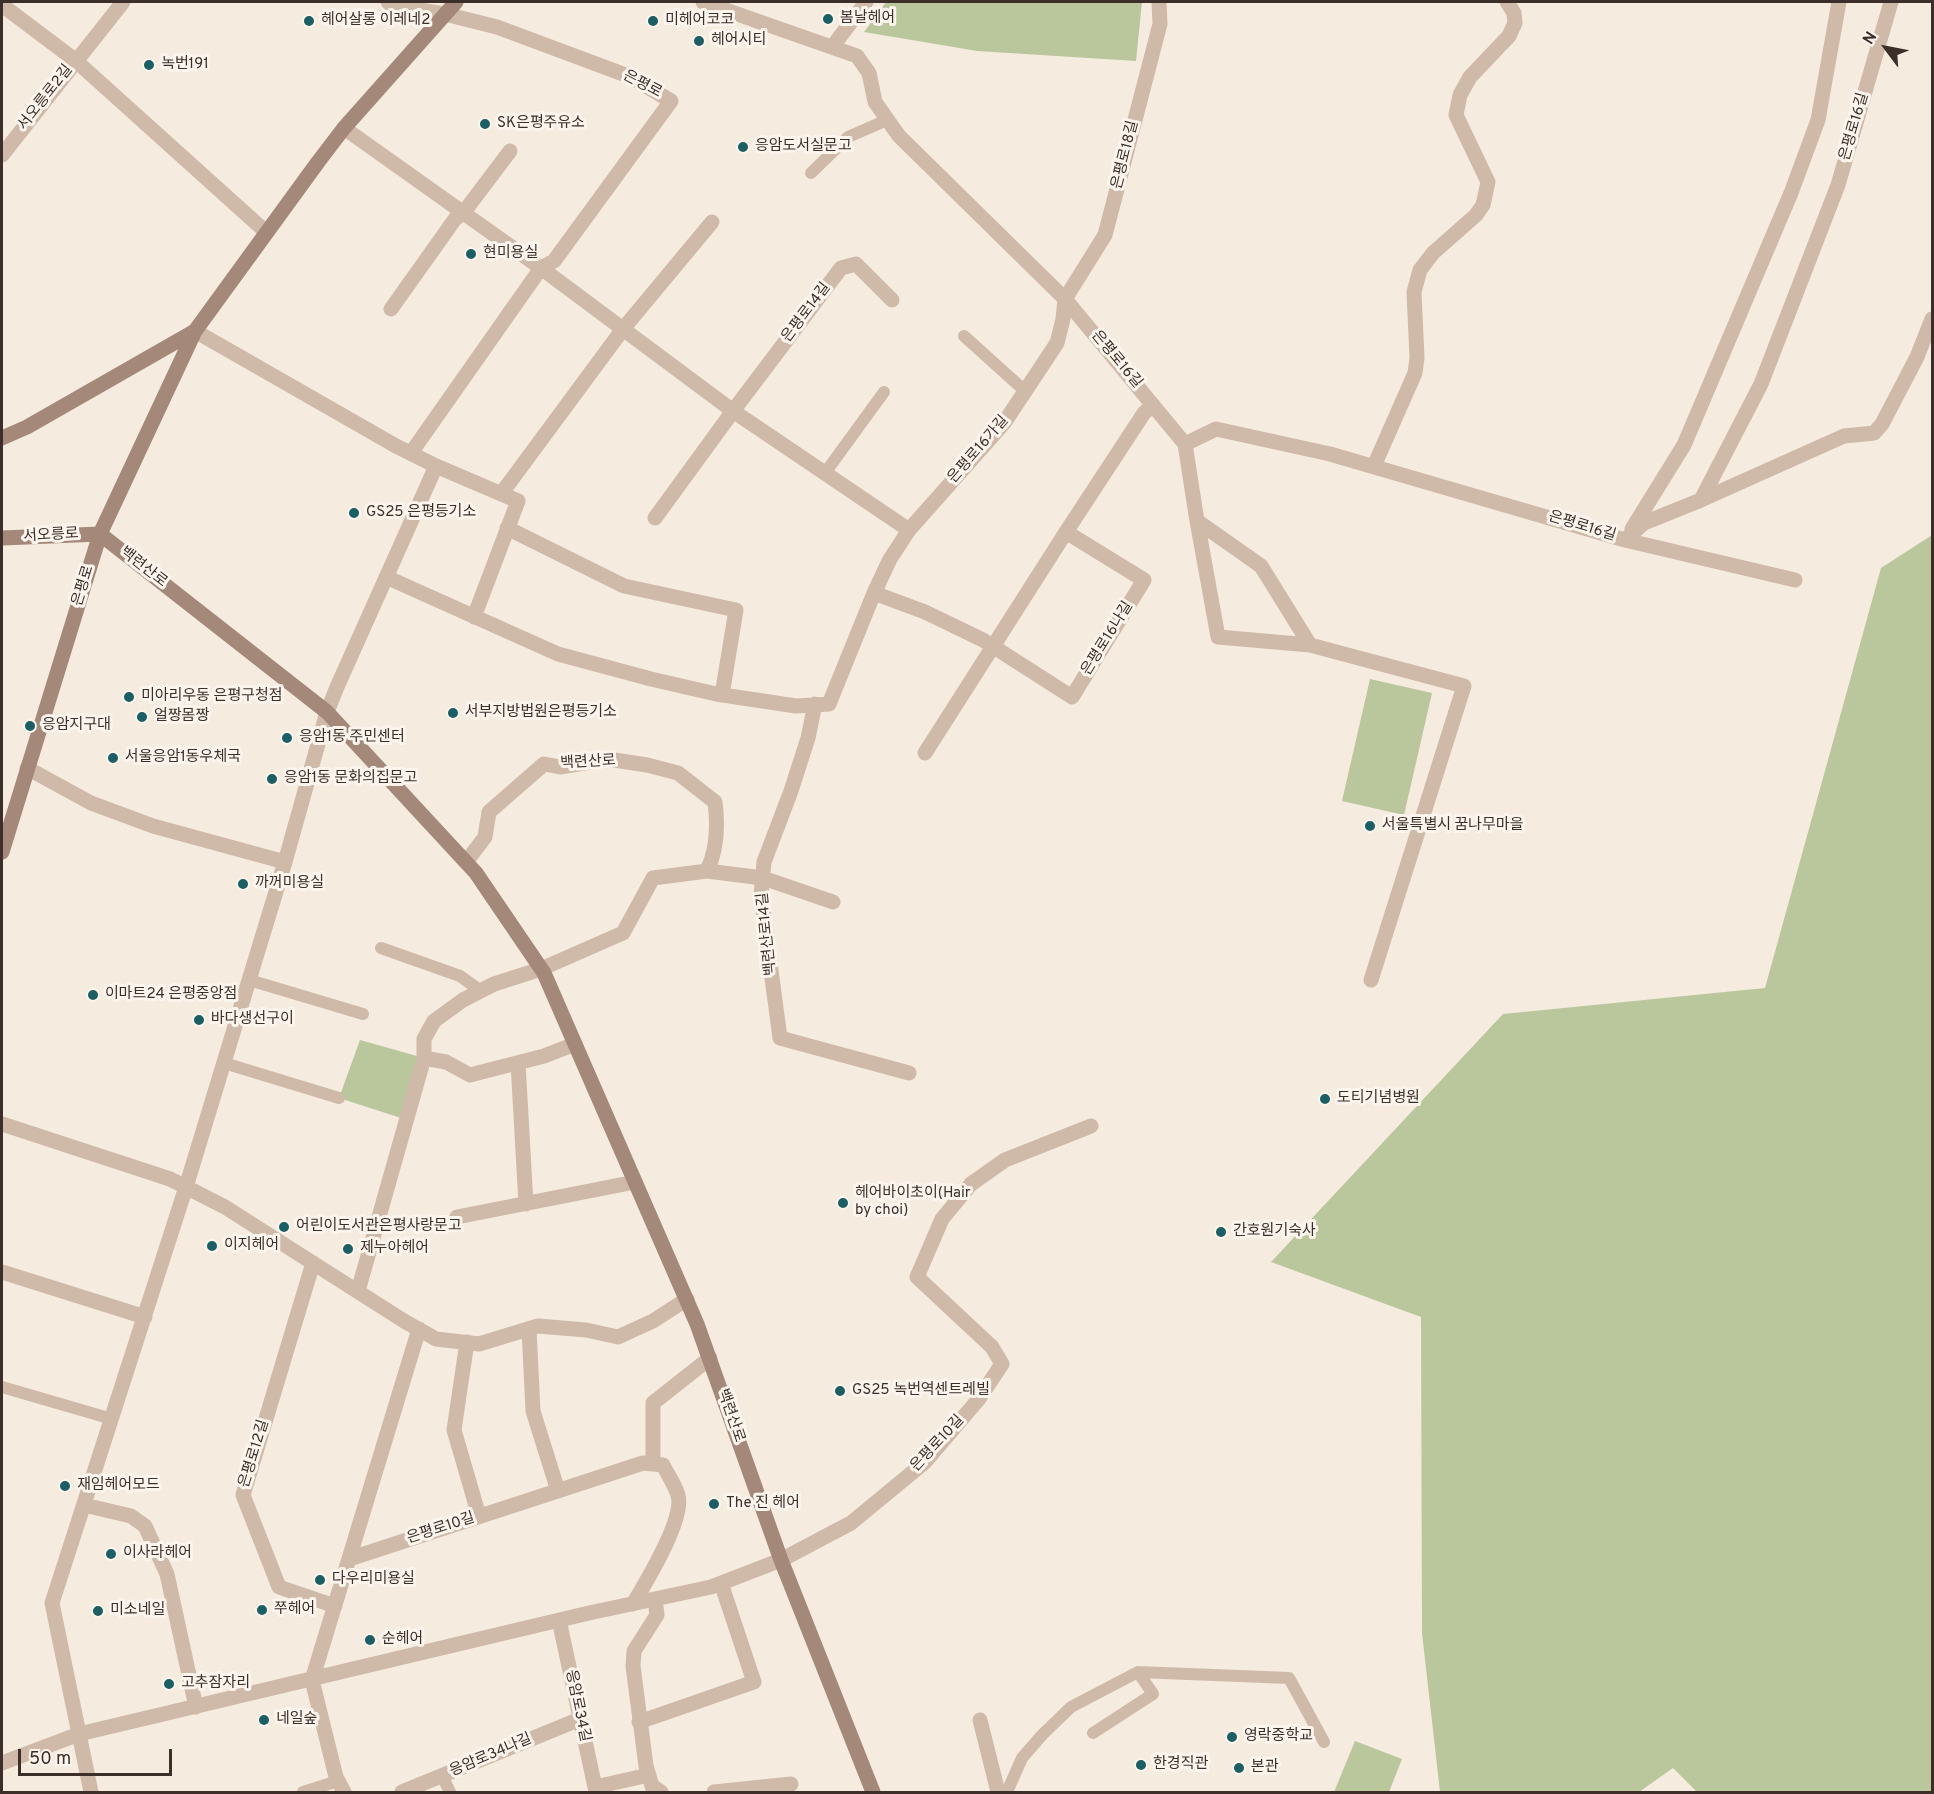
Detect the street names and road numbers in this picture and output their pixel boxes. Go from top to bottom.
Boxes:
street label: 서오릉로2길 [15,62,77,134]
street label: 은평로 [619,67,665,103]
street label: 은평로16길 [1837,91,1873,163]
street label: 은평로18길 [1109,119,1143,191]
street label: 은평로14길 [779,280,835,346]
street label: 은평로16길 [1087,327,1145,393]
street label: 은평로16가길 [945,413,1013,487]
street label: 은평로16길 [1546,508,1618,546]
street label: 서오릉로 [23,526,79,546]
street label: 백련산로 [116,544,170,592]
street label: 은평로 [69,564,99,608]
street label: 은평로16나길 [1078,599,1138,679]
street label: 백련산로 [560,753,616,773]
street label: 백련산로14길 [755,891,781,977]
street label: 백련산로 [713,1387,747,1445]
street label: 은평로10길 [907,1412,969,1476]
street label: 은평로12길 [236,1418,274,1490]
street label: 은평로10길 [405,1510,477,1548]
street label: 응암로34길 [561,1668,593,1744]
street label: 응암로34나길 [447,1731,535,1781]

